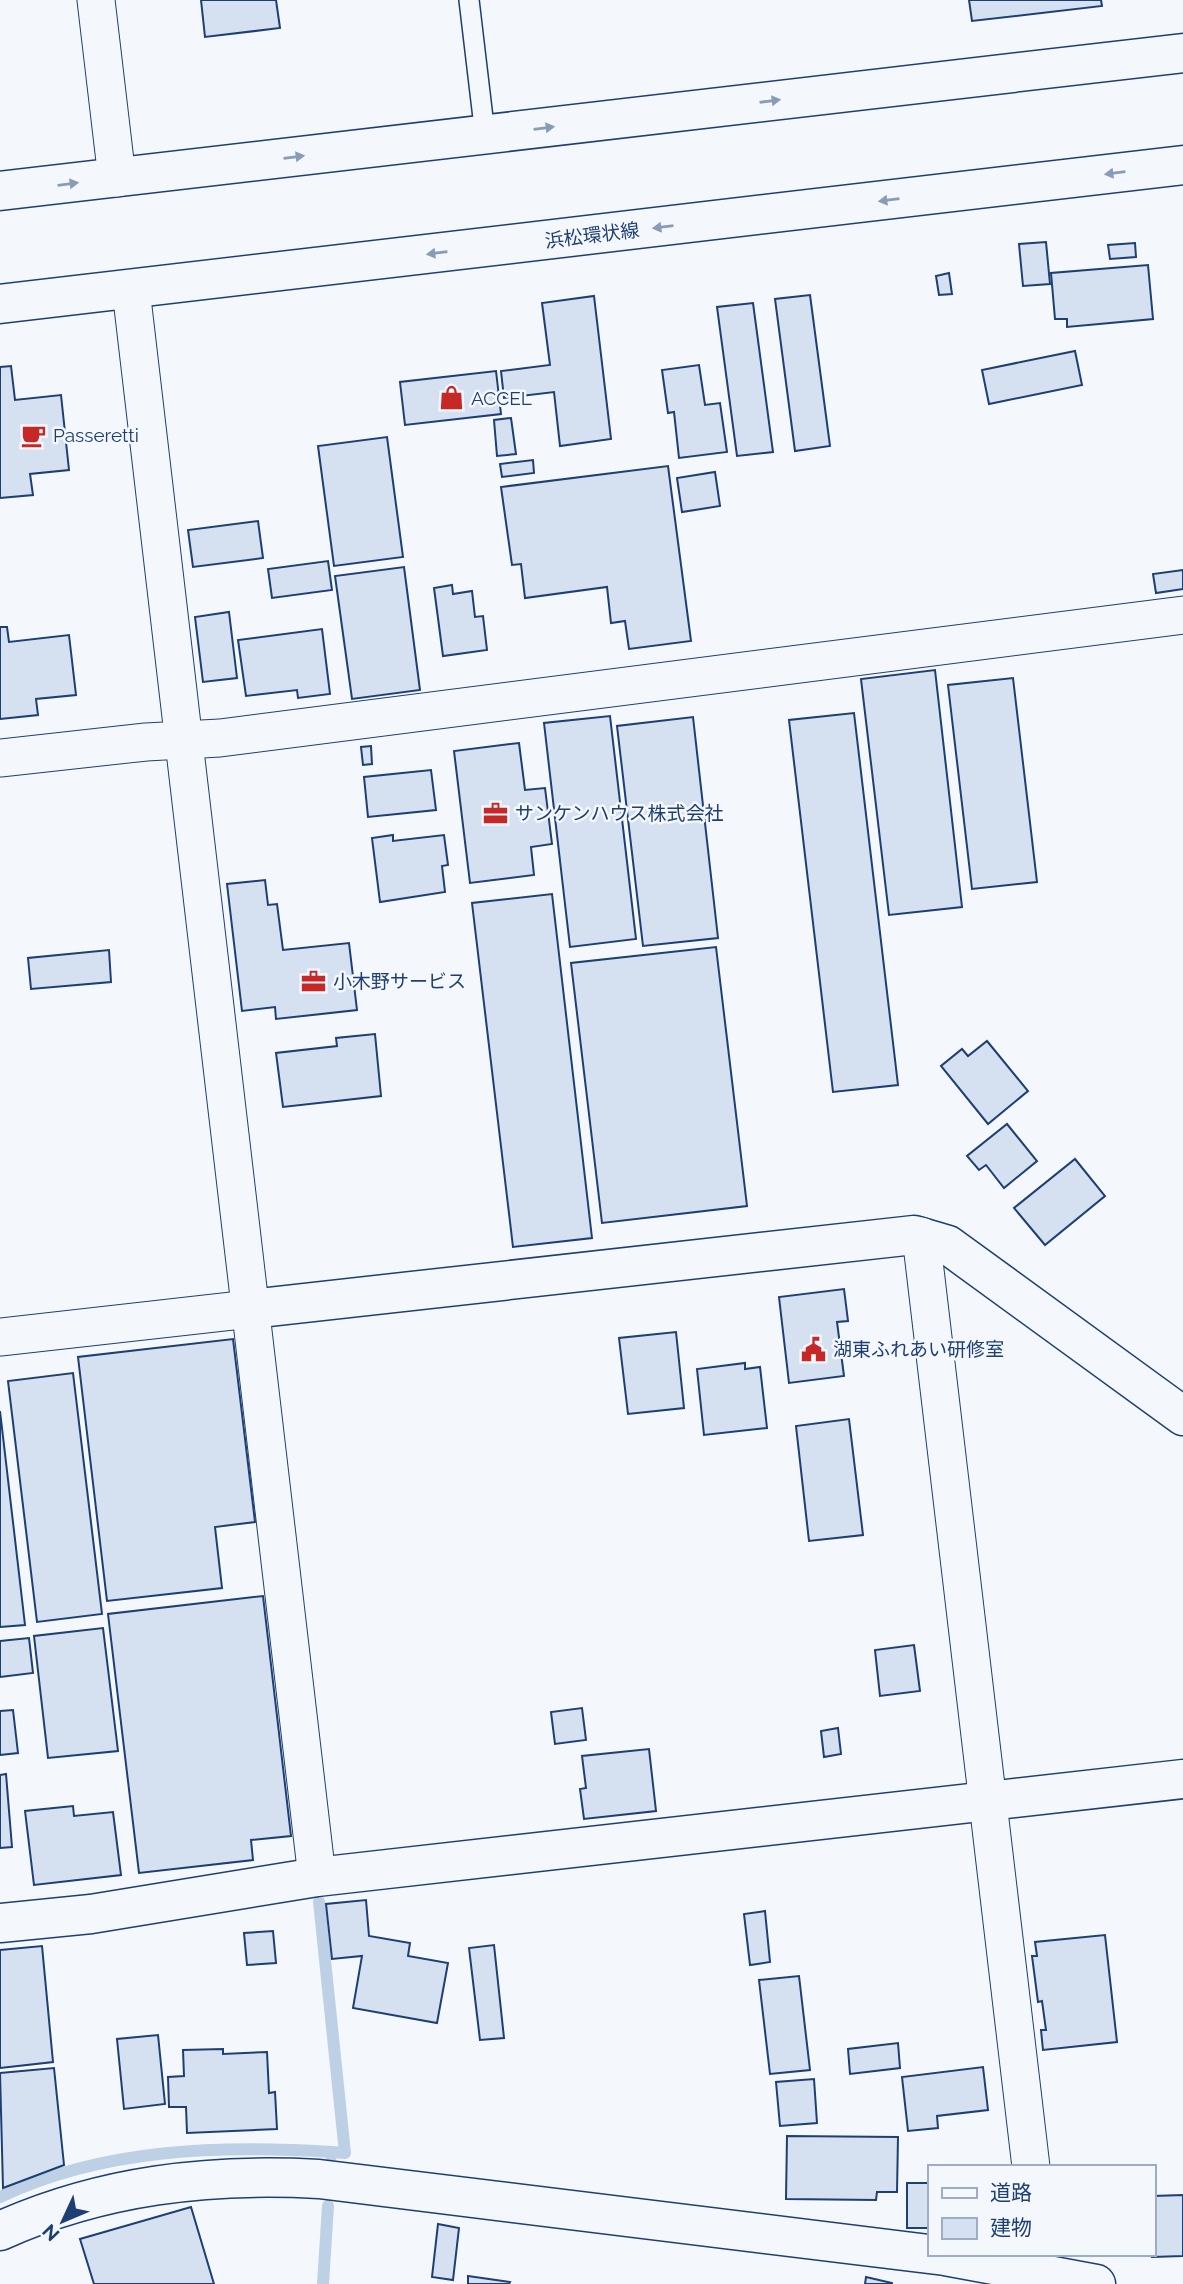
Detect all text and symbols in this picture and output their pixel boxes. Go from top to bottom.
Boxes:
one-way arrow [759,96,781,107]
one-way arrow [533,122,555,133]
one-way arrow [283,152,305,163]
one-way arrow [1104,168,1126,179]
one-way arrow [57,178,79,189]
one-way arrow [878,195,900,206]
street label: 浜松環状線 [544,218,640,252]
one-way arrow [652,221,674,232]
one-way arrow [426,248,448,259]
shop icon: ACCEL [437,384,465,412]
place label: ACCEL [471,387,532,409]
cafe icon: Passeretti [19,421,47,449]
place label: Passeretti [53,424,139,446]
office icon: サンケンハウス株式会社 [481,799,509,827]
place label: サンケンハウス株式会社 [515,802,723,824]
office icon: 小木野サービス [299,967,327,995]
place label: 小木野サービス [333,970,466,992]
public building icon: 湖東ふれあい研修室 [799,1335,827,1363]
place label: 湖東ふれあい研修室 [833,1338,1004,1360]
legend [928,2165,1155,2256]
text: 道路 [990,2180,1032,2205]
north arrow [28,2186,98,2256]
text: 建物 [990,2215,1032,2240]
text: N [38,2220,64,2246]

